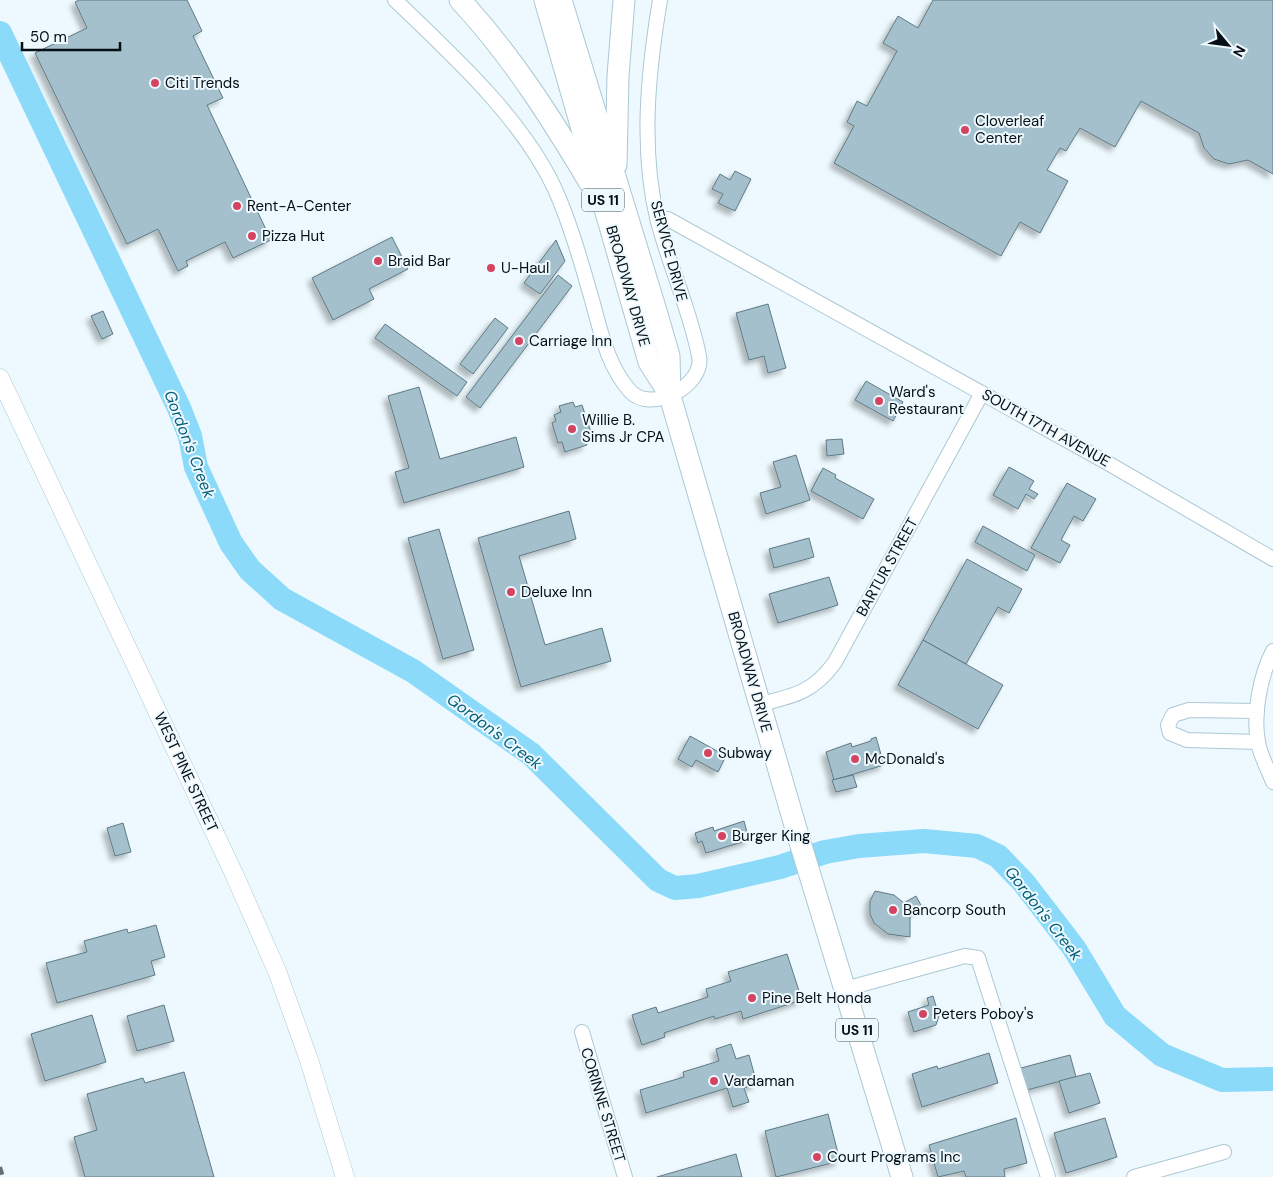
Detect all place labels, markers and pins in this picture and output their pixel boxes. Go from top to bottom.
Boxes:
place label: Citi Trends [165,73,240,93]
marker: Citi Trends [149,77,161,89]
place label: Cloverleaf Center [975,111,1044,148]
marker: Cloverleaf Center [959,124,971,136]
place label: Rent-A-Center [247,196,352,216]
marker: Rent-A-Center [231,200,243,212]
place label: Pizza Hut [262,226,325,246]
marker: Pizza Hut [246,230,258,242]
place label: Braid Bar [388,251,451,271]
marker: Braid Bar [372,255,384,267]
place label: U-Haul [501,258,549,278]
marker: U-Haul [485,262,497,274]
place label: Carriage Inn [529,331,612,351]
marker: Carriage Inn [513,335,525,347]
place label: Ward's Restaurant [889,382,964,419]
marker: Ward's Restaurant [873,395,885,407]
place label: Willie B. Sims Jr CPA [582,410,664,447]
marker: Willie B. Sims Jr CPA [566,423,578,435]
place label: Deluxe Inn [521,582,592,602]
marker: Deluxe Inn [505,586,517,598]
place label: Subway [718,743,773,763]
marker: Subway [702,747,714,759]
place label: McDonald's [865,749,945,769]
marker: McDonald's [849,753,861,765]
place label: Burger King [732,826,810,846]
marker: Burger King [716,830,728,842]
place label: Bancorp South [903,900,1006,920]
marker: Bancorp South [887,904,899,916]
place label: Pine Belt Honda [762,988,872,1008]
marker: Pine Belt Honda [746,992,758,1004]
place label: Peters Poboy's [933,1004,1034,1024]
marker: Peters Poboy's [917,1008,929,1020]
place label: Vardaman [724,1071,794,1091]
marker: Vardaman [708,1075,720,1087]
place label: Court Programs Inc [827,1147,961,1167]
marker: Court Programs Inc [811,1151,823,1163]

